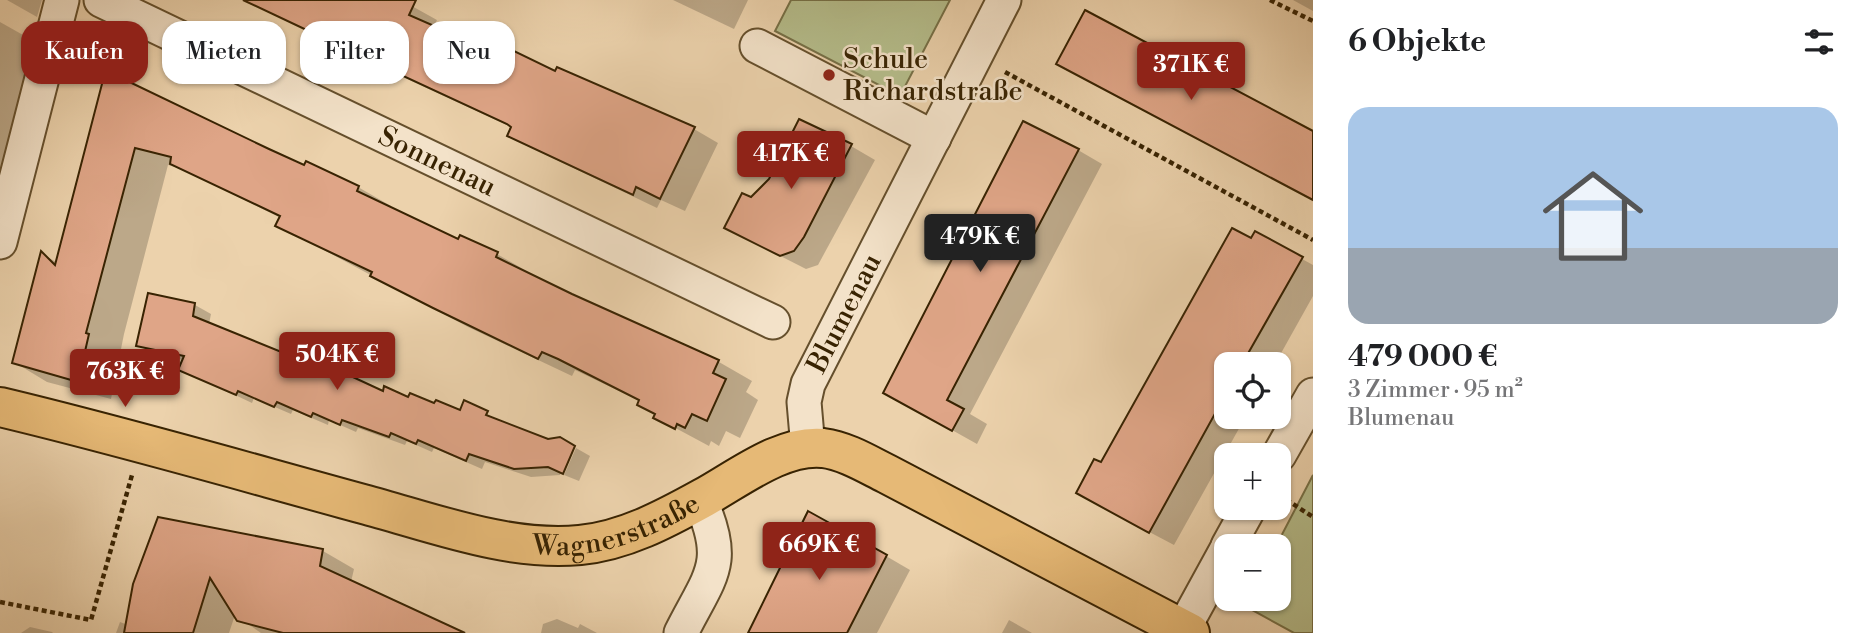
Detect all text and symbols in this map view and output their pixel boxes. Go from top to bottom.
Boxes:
chip: Kaufen [21,21,148,84]
chip: Mieten [162,21,286,84]
chip: Filter [300,21,409,84]
chip: Neu [423,21,515,84]
text: 6 Objekte [1348,23,1486,61]
icon: filters [1800,23,1838,61]
place label: Schule Richardstraße [843,42,1023,109]
pin: 371K € [1134,42,1248,102]
text: 371K € [1153,51,1229,79]
marker: Schule Richardstraße [821,67,837,83]
street label: Sonnenau [373,118,502,204]
pin: 417K € [734,132,848,191]
text: 417K € [753,140,829,168]
icon: home [1530,153,1656,279]
pin: 479K € [923,215,1037,274]
text: 479K € [940,223,1020,251]
street label: Blumenau [799,248,889,380]
pin: 504K € [280,332,394,392]
text: 479 000 € [1348,338,1497,376]
text: 504K € [295,341,379,369]
pin: 763K € [68,350,182,409]
map controls [1214,352,1291,611]
button: locate [1214,352,1291,429]
text: 763K € [86,358,164,386]
text: 3 Zimmer · 95 m² [1348,376,1523,404]
text: Blumenau [1348,404,1454,432]
button: + [1214,443,1291,520]
street label: Wagnerstraße [530,486,706,564]
pin: 669K € [762,522,876,582]
text: 669K € [779,531,859,559]
button: − [1214,534,1291,611]

